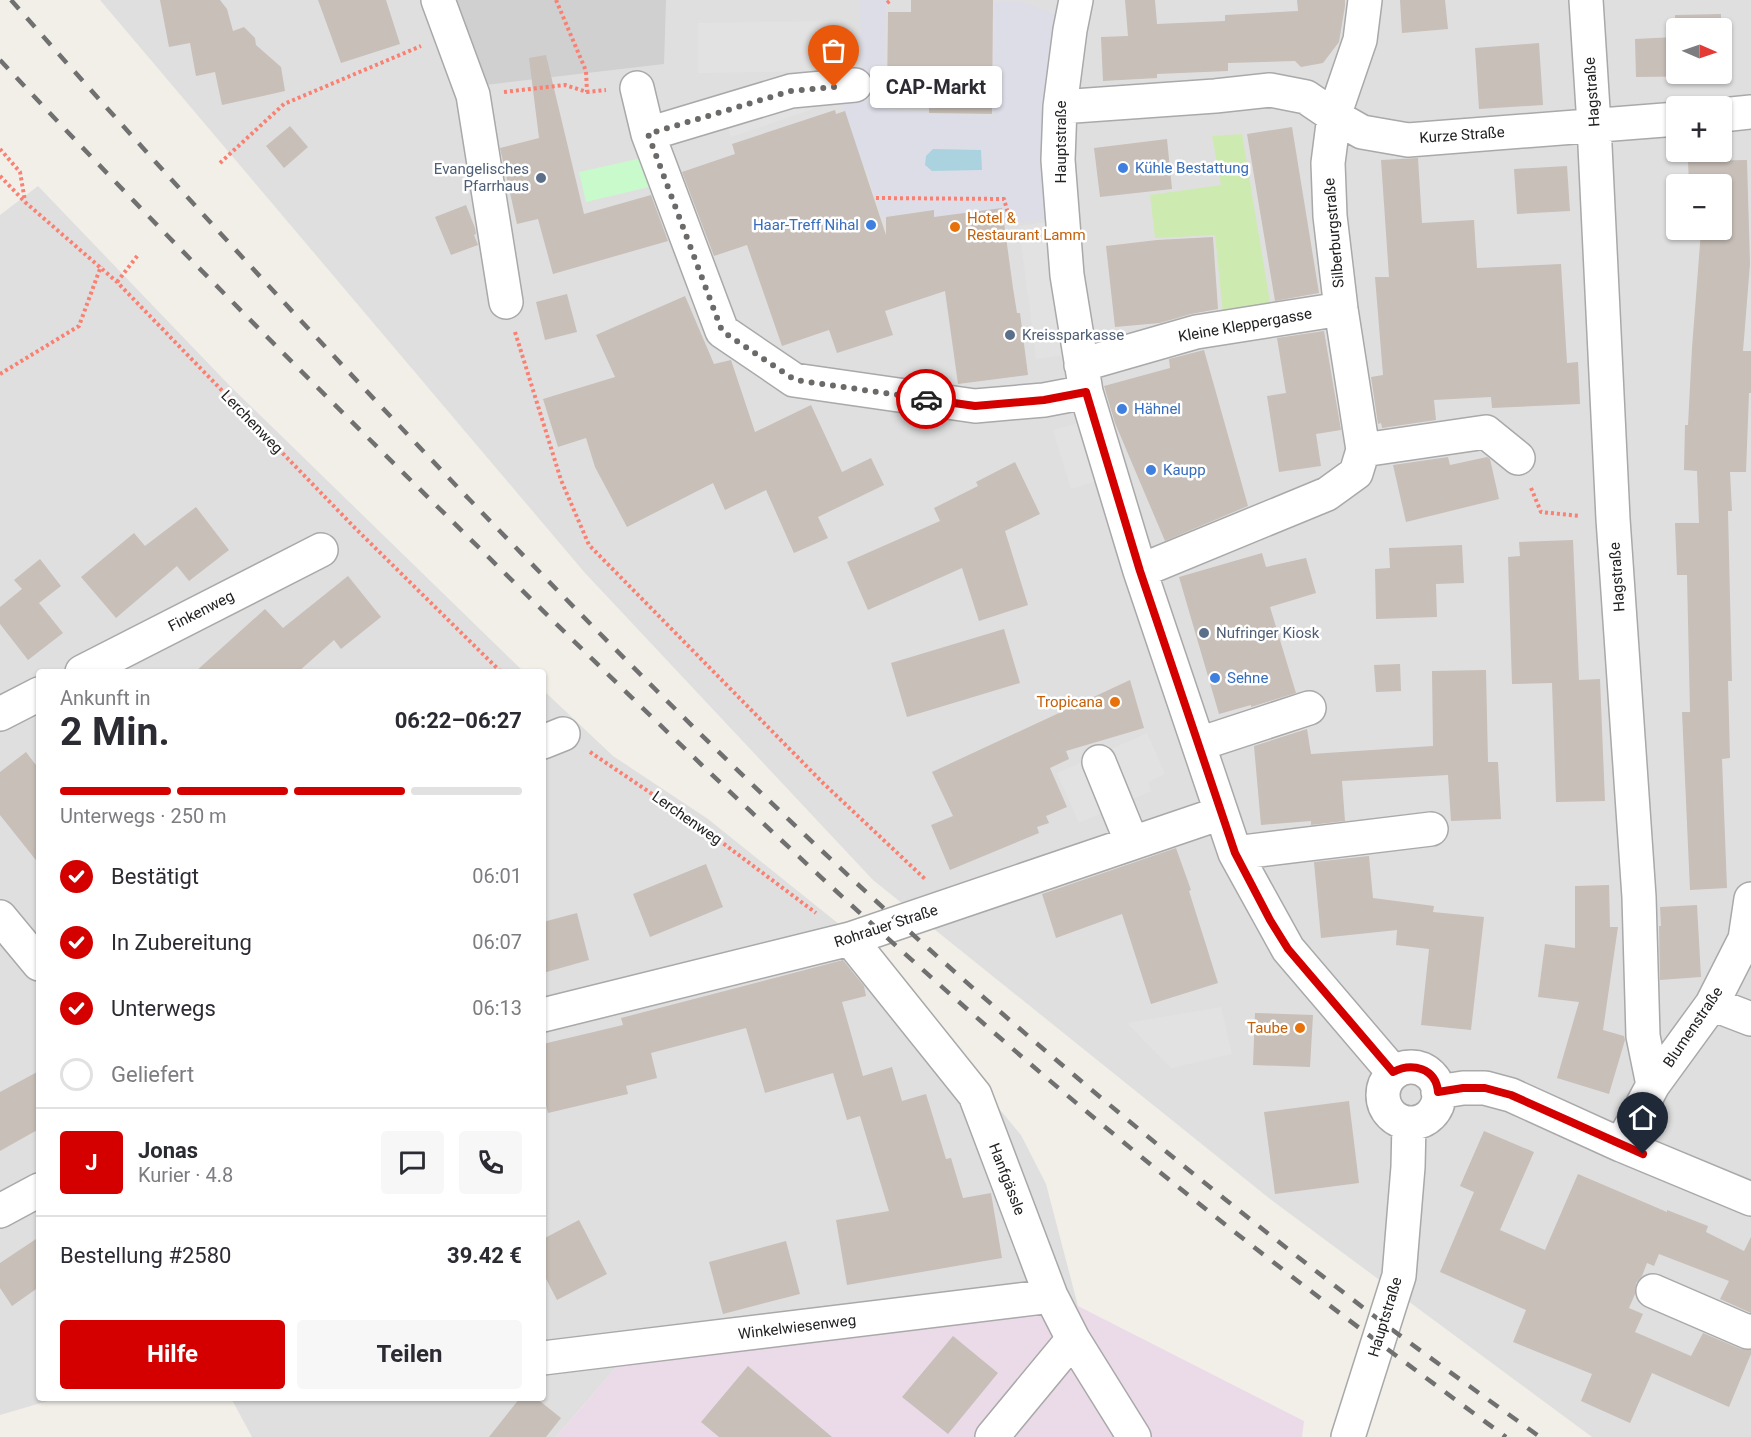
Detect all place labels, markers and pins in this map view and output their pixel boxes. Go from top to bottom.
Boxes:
pin [808,25,859,87]
callout: CAP-Markt [870,66,1002,108]
place label: Kühle Bestattung [1135,159,1249,177]
place label: Evangelisches Pfarrhaus [434,160,529,195]
marker: Kühle Bestattung [1116,161,1130,175]
marker: Evangelisches Pfarrhaus [534,171,548,185]
place label: Hotel & Restaurant Lamm [967,209,1086,244]
place label: Haar-Treff Nihal [753,216,859,234]
marker: Haar-Treff Nihal [864,218,878,232]
marker: Hotel & Restaurant Lamm [948,220,962,234]
place label: Kreissparkasse [1022,326,1124,344]
marker: Kreissparkasse [1003,328,1017,342]
place label: Hähnel [1134,400,1181,418]
marker: Hähnel [1115,402,1129,416]
place label: Kaupp [1163,461,1206,479]
marker: Kaupp [1144,463,1158,477]
place label: Nufringer Kiosk [1216,624,1320,642]
marker: Nufringer Kiosk [1197,626,1211,640]
place label: Sehne [1227,669,1268,687]
marker: Sehne [1208,671,1222,685]
place label: Tropicana [1037,693,1103,711]
marker: Tropicana [1108,695,1122,709]
place label: Taube [1247,1019,1288,1037]
marker: Taube [1293,1021,1307,1035]
pin [1617,1092,1668,1154]

